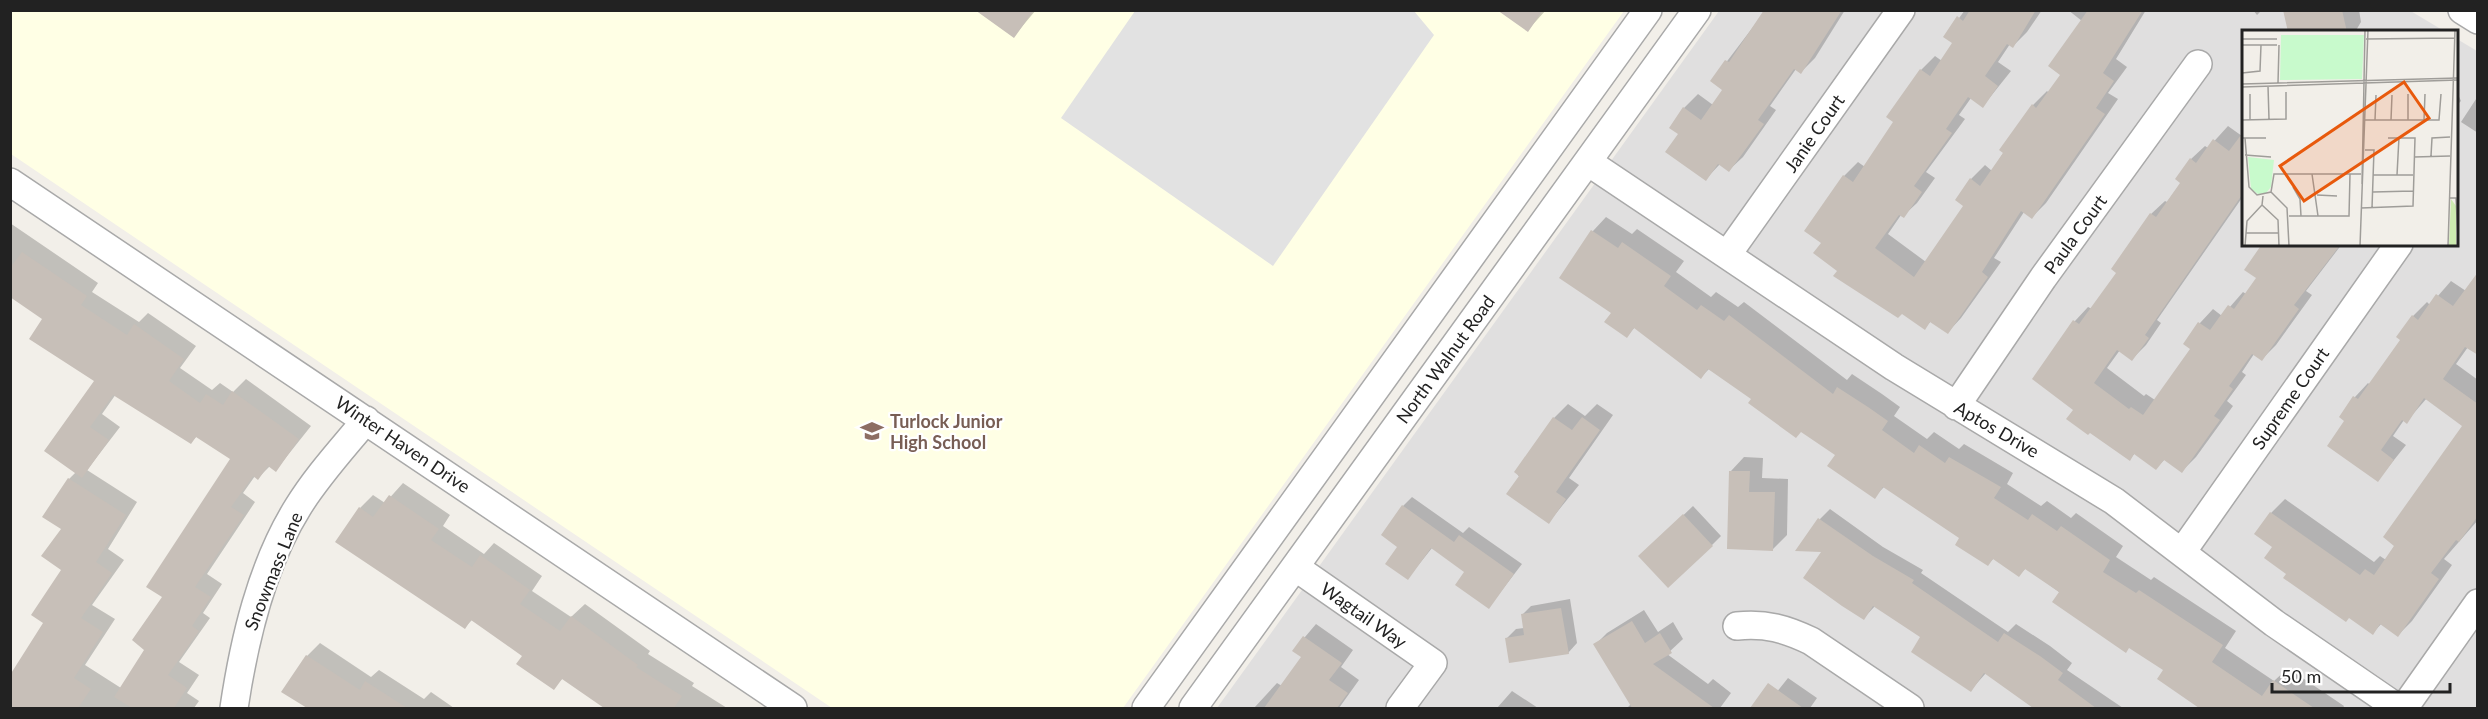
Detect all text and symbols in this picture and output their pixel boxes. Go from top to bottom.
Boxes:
inset map [2242,30,2458,246]
street label: Janie Court [1779,89,1849,176]
street label: Paula Court [2039,190,2111,278]
street label: North Walnut Road [1391,291,1499,427]
street label: Supreme Court [2247,342,2334,453]
street label: Winter Haven Drive [331,391,475,497]
street label: Aptos Drive [1951,396,2043,462]
place label: Turlock Junior High School [890,410,1003,453]
school or university icon: Turlock Junior High School [859,418,885,444]
street label: Snowmass Lane [239,509,307,633]
street label: Wagtail Way [1317,577,1412,653]
scale bar [2272,656,2450,694]
text: 50 m [2281,665,2321,687]

